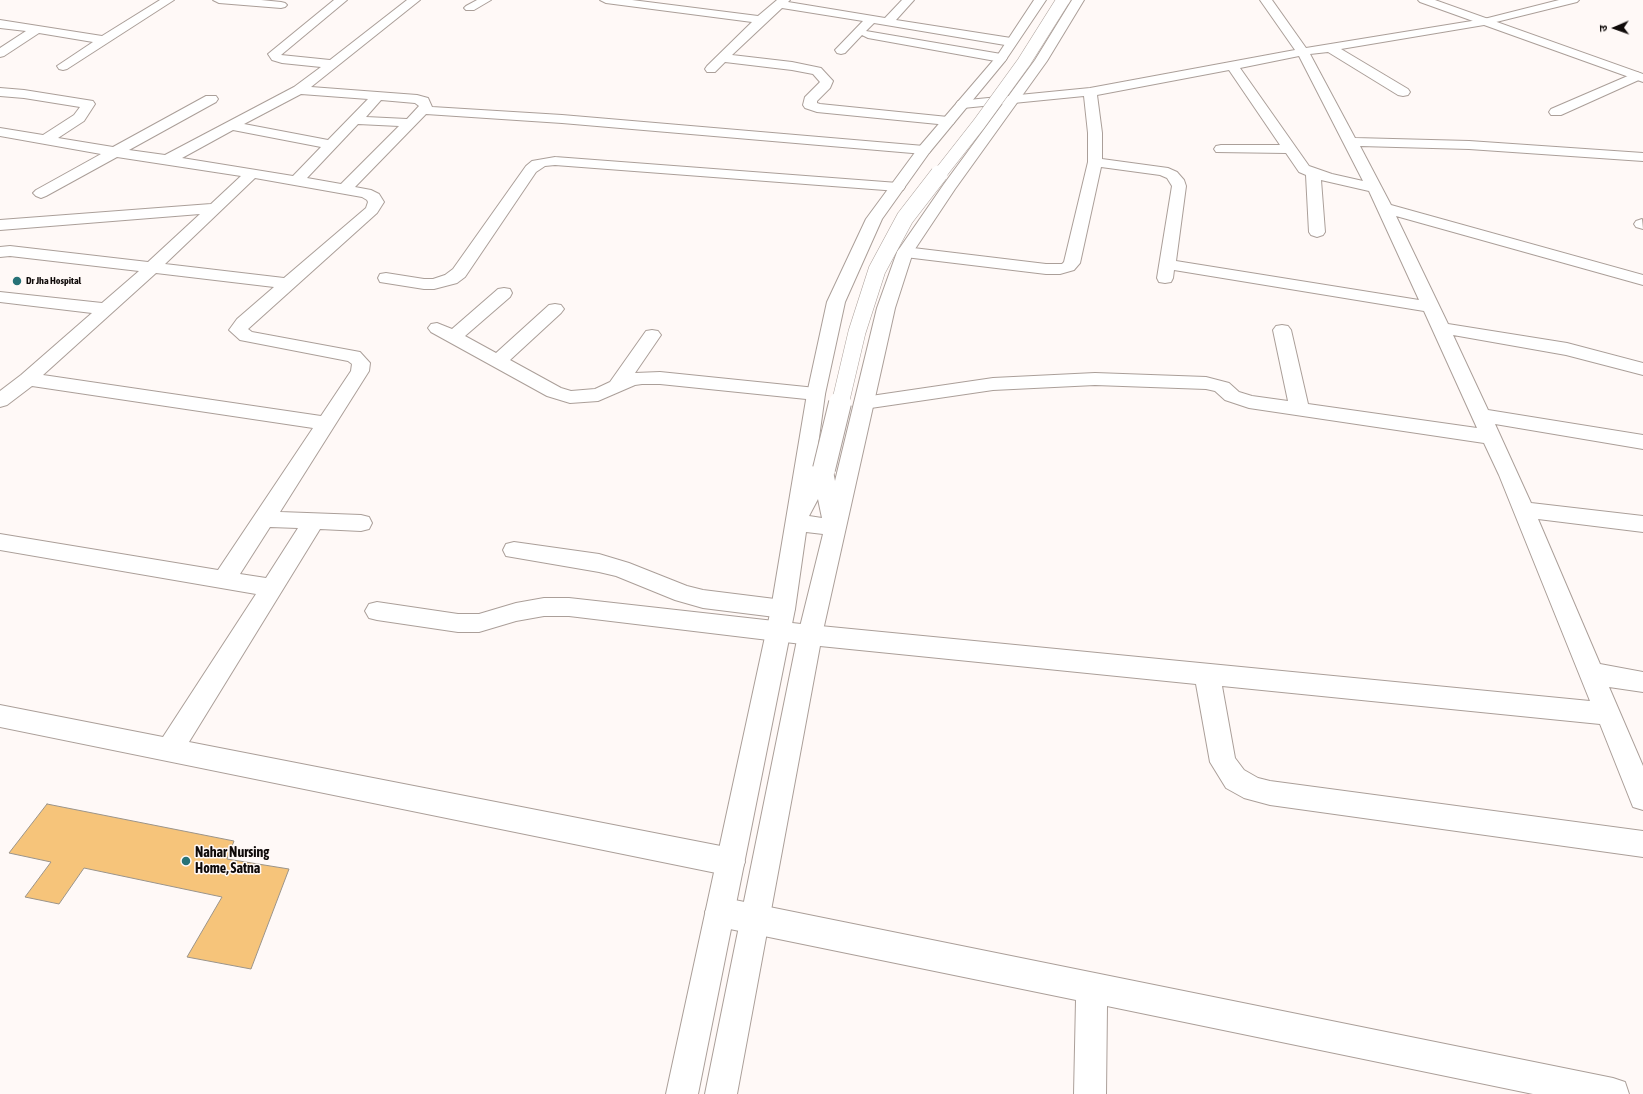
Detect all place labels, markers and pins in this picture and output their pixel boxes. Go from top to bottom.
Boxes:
marker: Dr Jha Hospital [11,275,23,287]
place label: Dr Jha Hospital [26,275,81,287]
place label: Nahar Nursing Home, Satna [195,845,269,878]
marker: Nahar Nursing Home, Satna [180,855,192,867]

